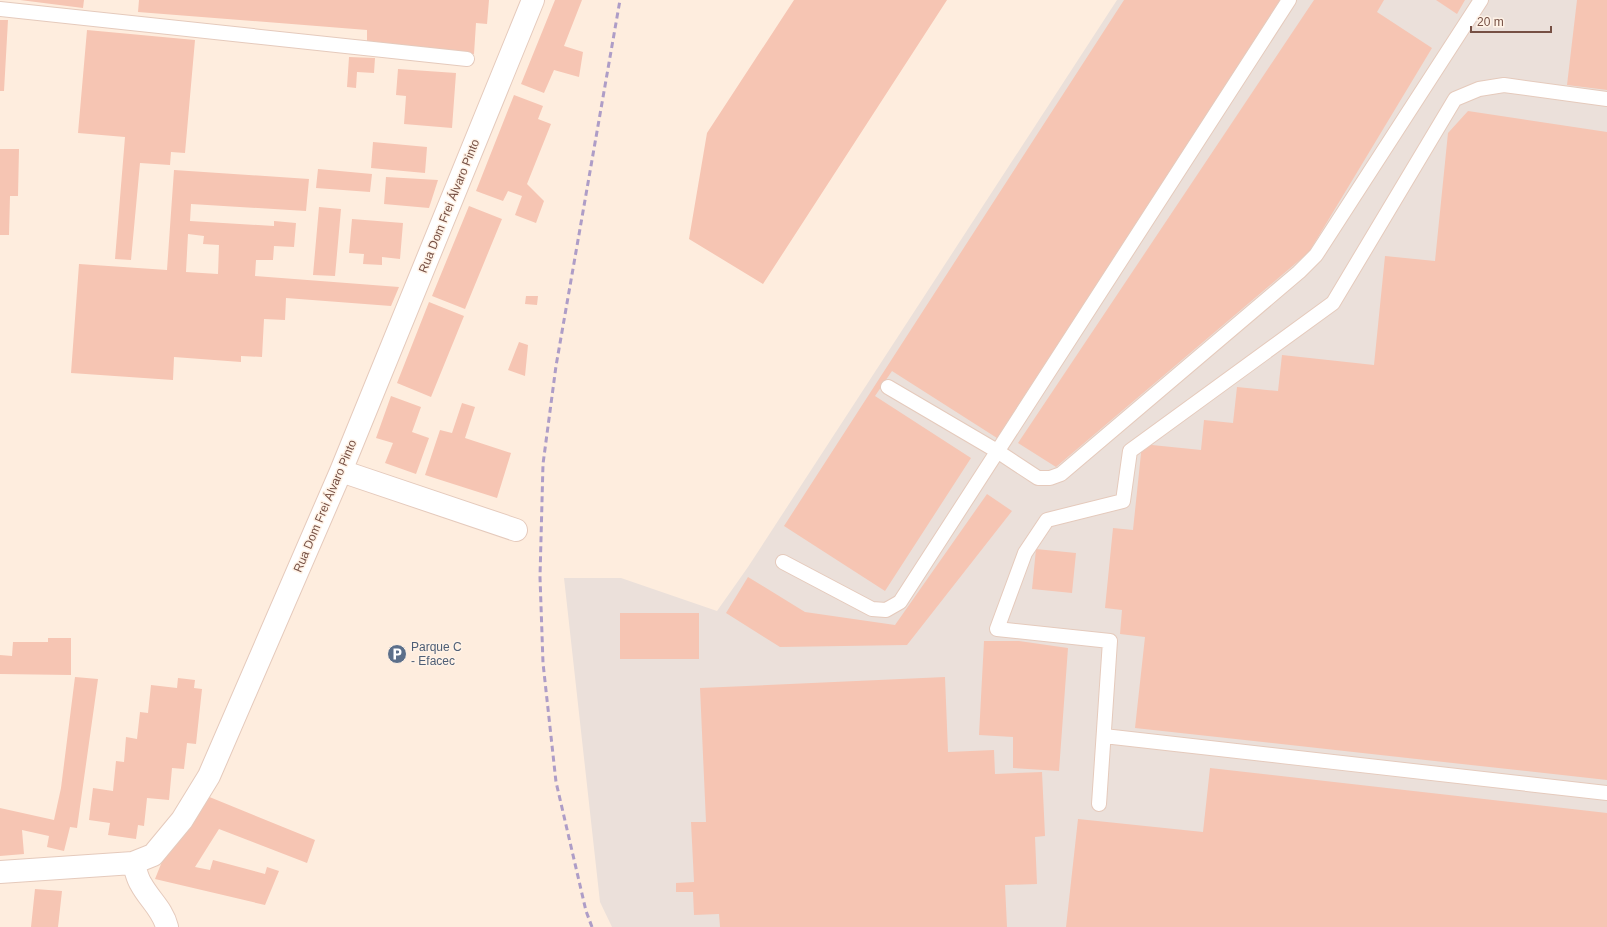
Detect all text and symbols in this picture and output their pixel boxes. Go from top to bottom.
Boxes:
scale bar [1471,8,1551,34]
text: 20 m [1477,15,1504,29]
street label: Rua Dom Frei Álvaro Pinto [415,137,482,275]
street label: Rua Dom Frei Álvaro Pinto [290,437,359,574]
place label: Parque C - Efacec [411,640,462,668]
parking icon: Parque C - Efacec [386,643,408,665]

